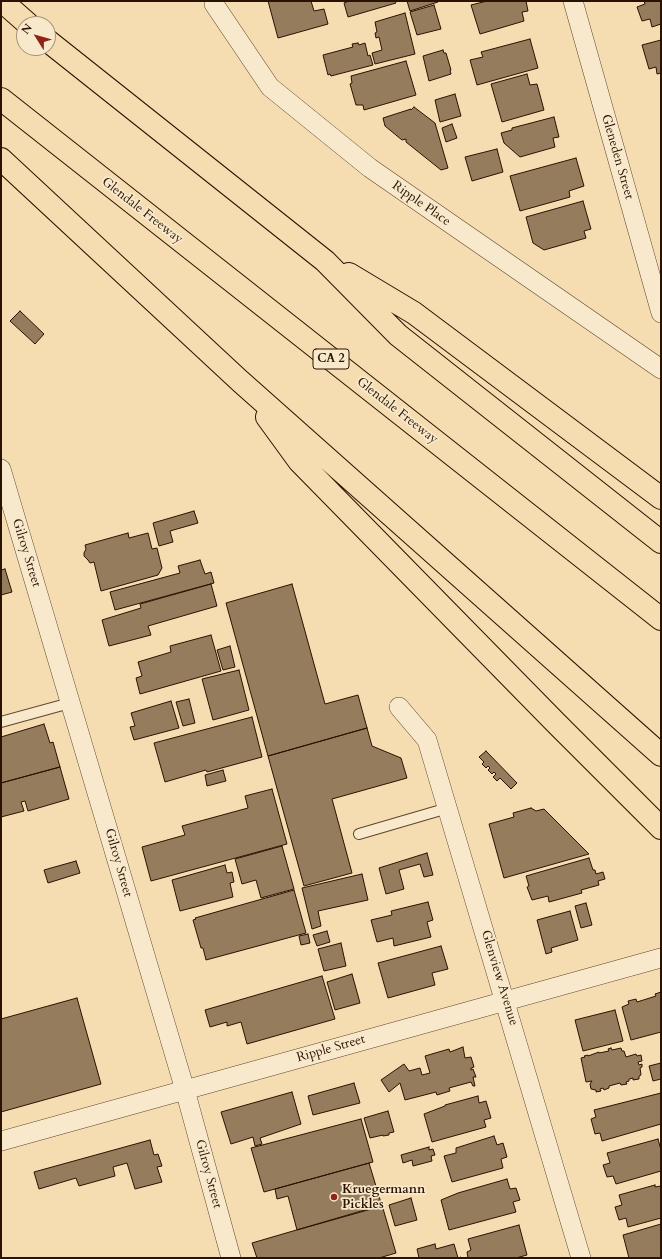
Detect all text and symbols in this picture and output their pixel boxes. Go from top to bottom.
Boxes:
north arrow [16,16,56,56]
text: N [18,21,36,37]
street label: Gleneden Street [597,113,637,201]
street label: Glendale Freeway [98,174,186,248]
street label: Ripple Place [389,178,453,230]
road number: CA 2 [313,349,349,369]
street label: Glendale Freeway [353,374,441,448]
street label: Gilroy Street [8,517,44,589]
street label: Gilroy Street [101,827,135,899]
street label: Glenview Avenue [477,928,521,1028]
street label: Ripple Street [295,1032,367,1066]
street label: Gilroy Street [191,1138,225,1210]
place label: Kruegermann Pickles [342,1182,425,1213]
marker: Kruegermann Pickles [329,1192,339,1202]

